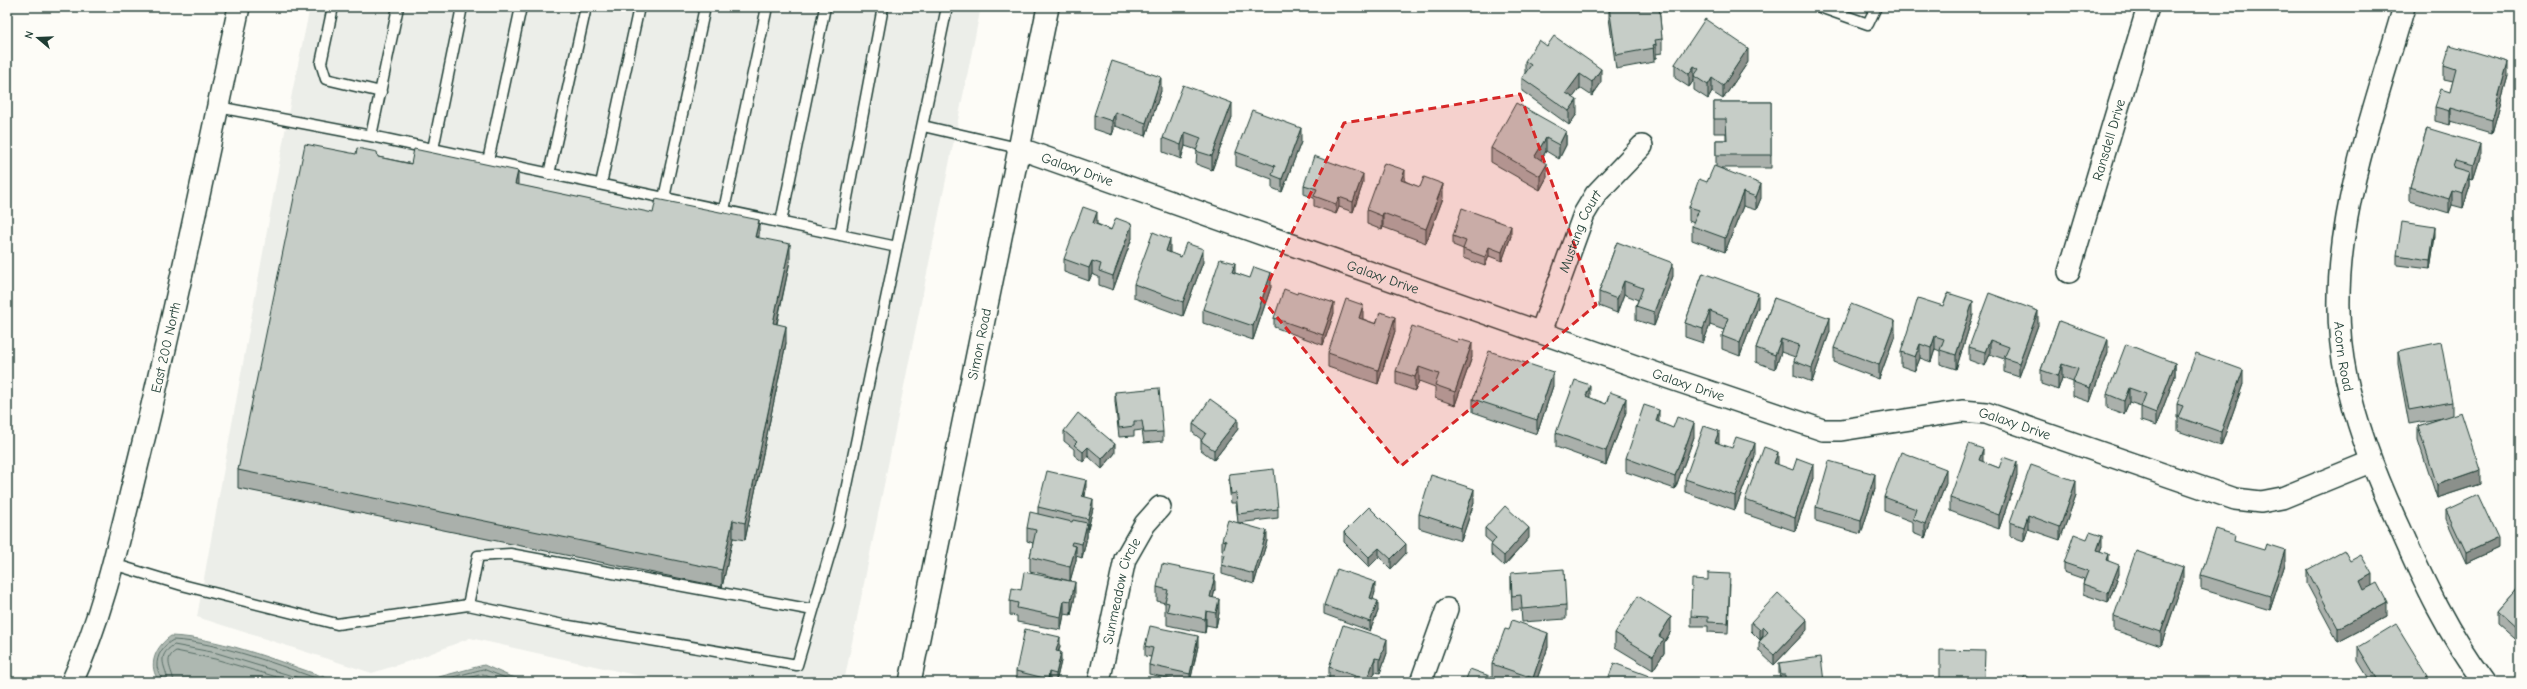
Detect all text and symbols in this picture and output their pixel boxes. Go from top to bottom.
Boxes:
north arrow [18,18,58,58]
text: N [22,29,36,40]
street label: Ransdell Drive [2088,97,2129,183]
street label: Galaxy Drive [1039,148,1116,190]
street label: Mustang Court [1555,185,1605,275]
street label: Galaxy Drive [1345,256,1421,297]
street label: East 200 North [147,300,184,395]
street label: Simon Road [964,307,995,381]
street label: Acorn Road [2331,321,2358,393]
street label: Galaxy Drive [1650,364,1727,405]
street label: Galaxy Drive [1978,404,2053,443]
street label: Sunmeadow Circle [1099,535,1144,646]

